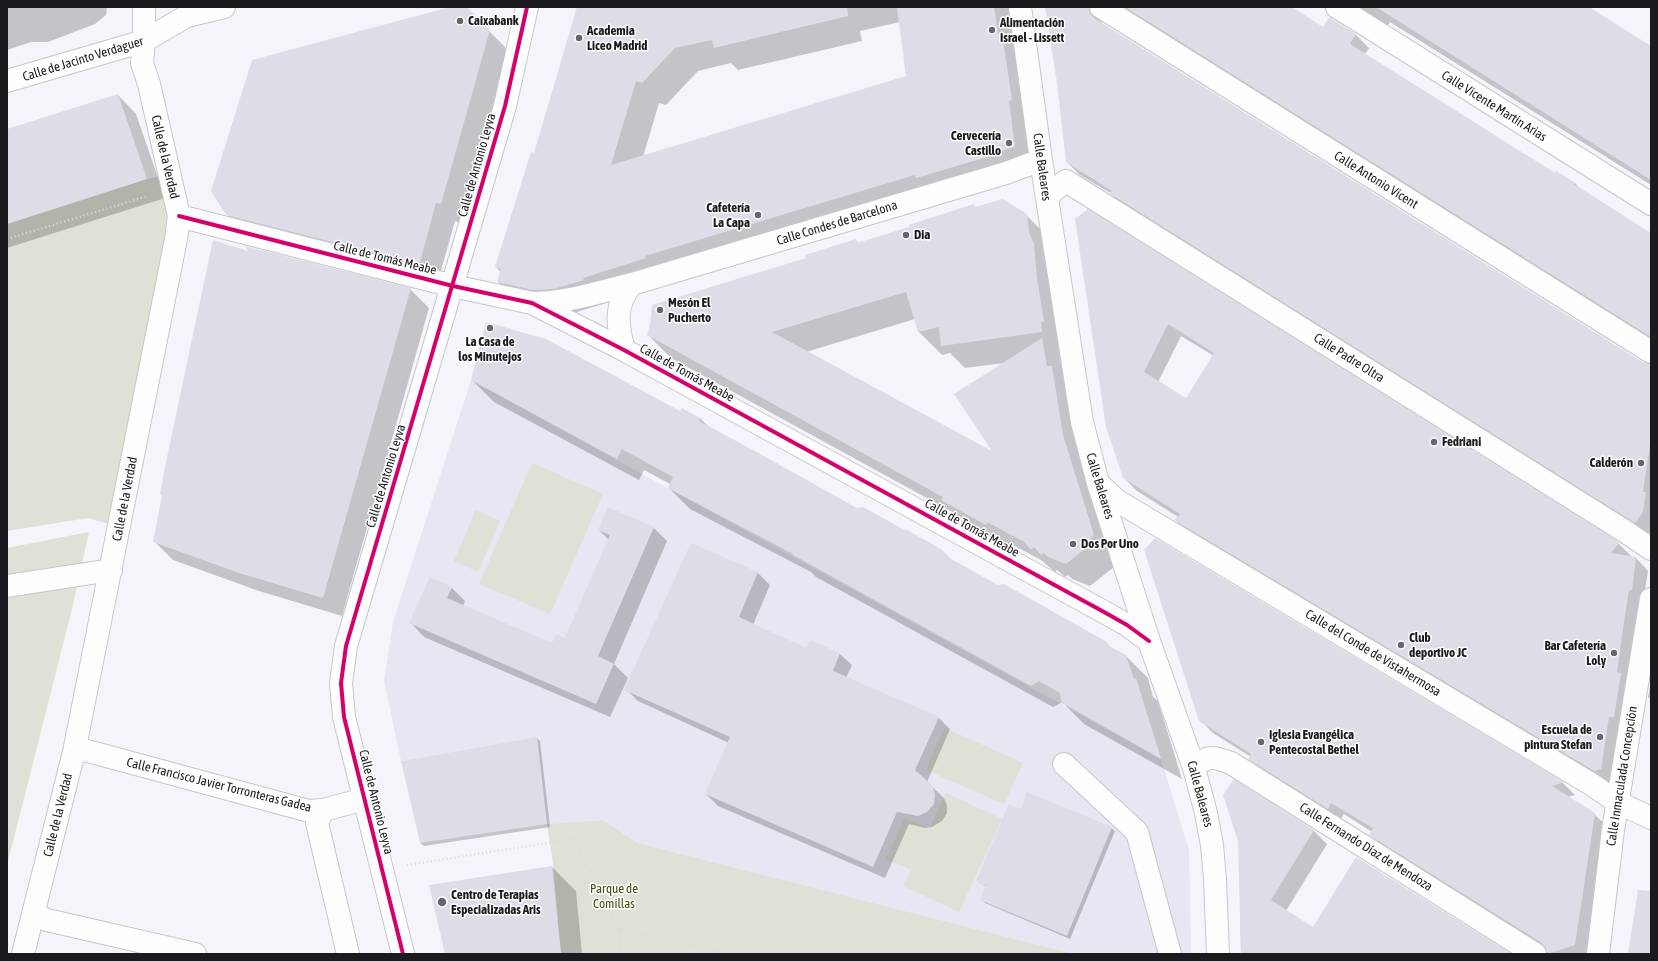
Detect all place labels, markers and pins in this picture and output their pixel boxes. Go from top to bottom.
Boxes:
place label: Caixabank [468,13,518,29]
place label: Alimentación Israel - Lissett [1000,15,1064,46]
marker: Caixabank [455,16,465,26]
place label: Academia Liceo Madrid [587,23,647,54]
marker: Alimentación Israel - Lissett [987,25,997,35]
marker: Academia Liceo Madrid [574,33,584,43]
place label: Cervecería Castillo [951,128,1001,159]
marker: Cervecería Castillo [1004,138,1014,148]
place label: Cafetería La Capa [706,200,750,231]
marker: Cafetería La Capa [753,210,763,220]
place label: Dia [914,227,930,243]
marker: Dia [901,230,911,240]
place label: Mesón El Pucherto [668,295,711,326]
marker: Mesón El Pucherto [655,305,665,315]
marker: La Casa de los Minutejos [485,323,495,333]
place label: La Casa de los Minutejos [458,334,522,365]
place label: Fedriani [1442,434,1481,450]
marker: Fedriani [1429,437,1439,447]
place label: Calderón [1589,455,1633,471]
marker: Calderón [1636,458,1646,468]
place label: Dos Por Uno [1081,536,1139,552]
marker: Dos Por Uno [1068,539,1078,549]
place label: Club deportivo JC [1409,630,1467,661]
place label: Bar Cafetería Loly [1544,638,1606,669]
marker: Club deportivo JC [1396,640,1406,650]
marker: Bar Cafetería Loly [1609,648,1619,658]
place label: Escuela de pintura Stefan [1524,722,1592,753]
place label: Iglesia Evangélica Pentecostal Bethel [1269,727,1359,758]
marker: Escuela de pintura Stefan [1595,732,1605,742]
marker: Iglesia Evangélica Pentecostal Bethel [1256,737,1266,747]
place label: Centro de Terapias Especializadas Aris [451,887,540,918]
marker: Centro de Terapias Especializadas Aris [436,896,448,908]

